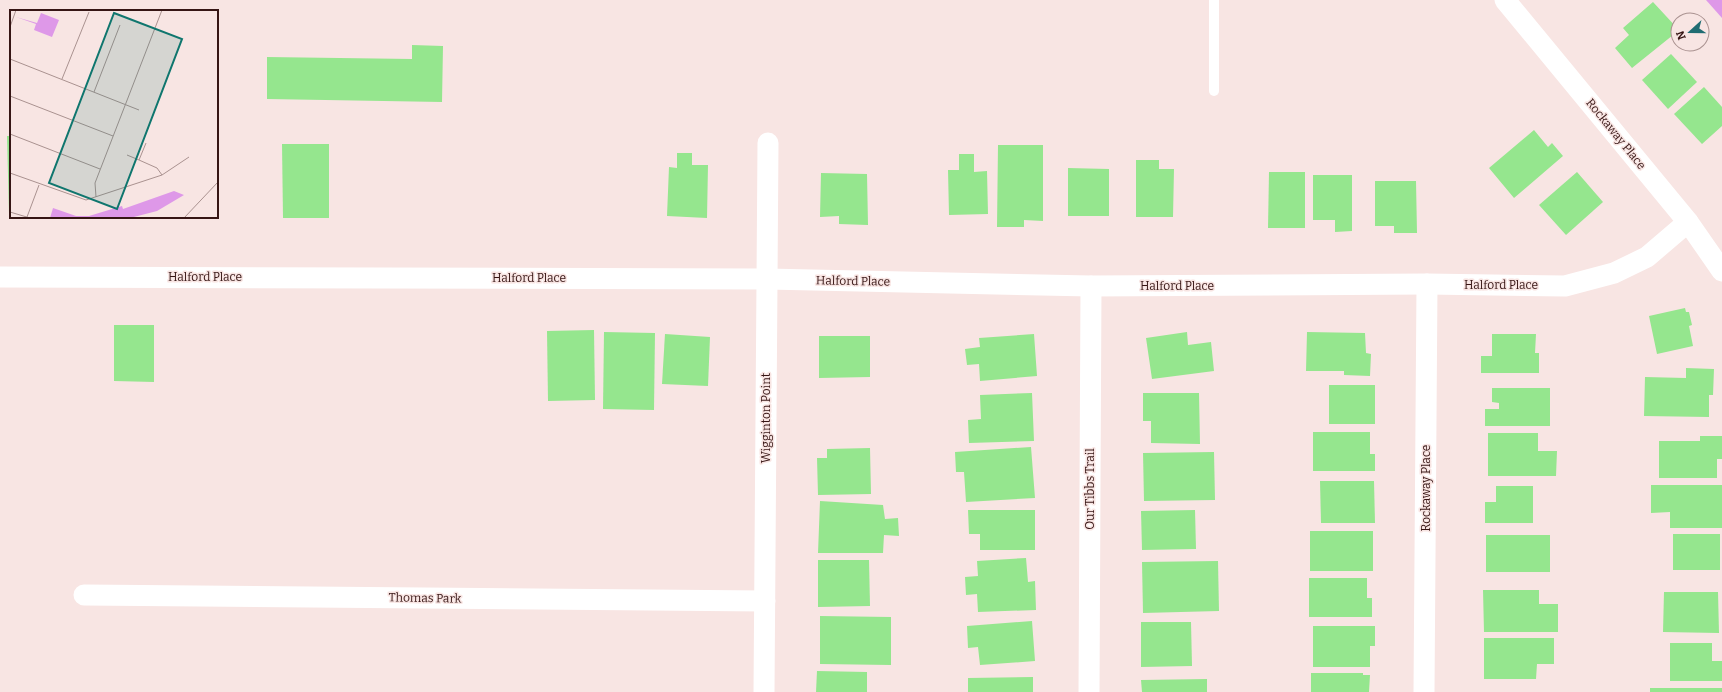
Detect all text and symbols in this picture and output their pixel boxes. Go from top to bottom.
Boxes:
inset map [10,10,218,218]
north arrow [1670,12,1710,52]
text: N [1673,29,1689,42]
street label: Rockaway Place [1583,96,1649,172]
street label: Halford Place [168,270,242,284]
street label: Halford Place [492,271,566,285]
street label: Halford Place [816,273,890,289]
street label: Halford Place [1464,278,1538,292]
street label: Halford Place [1140,279,1214,293]
street label: Wigginton Point [759,372,773,463]
street label: Rockaway Place [1419,445,1433,531]
street label: Our Tibbs Trail [1083,448,1097,530]
street label: Thomas Park [389,590,462,606]

